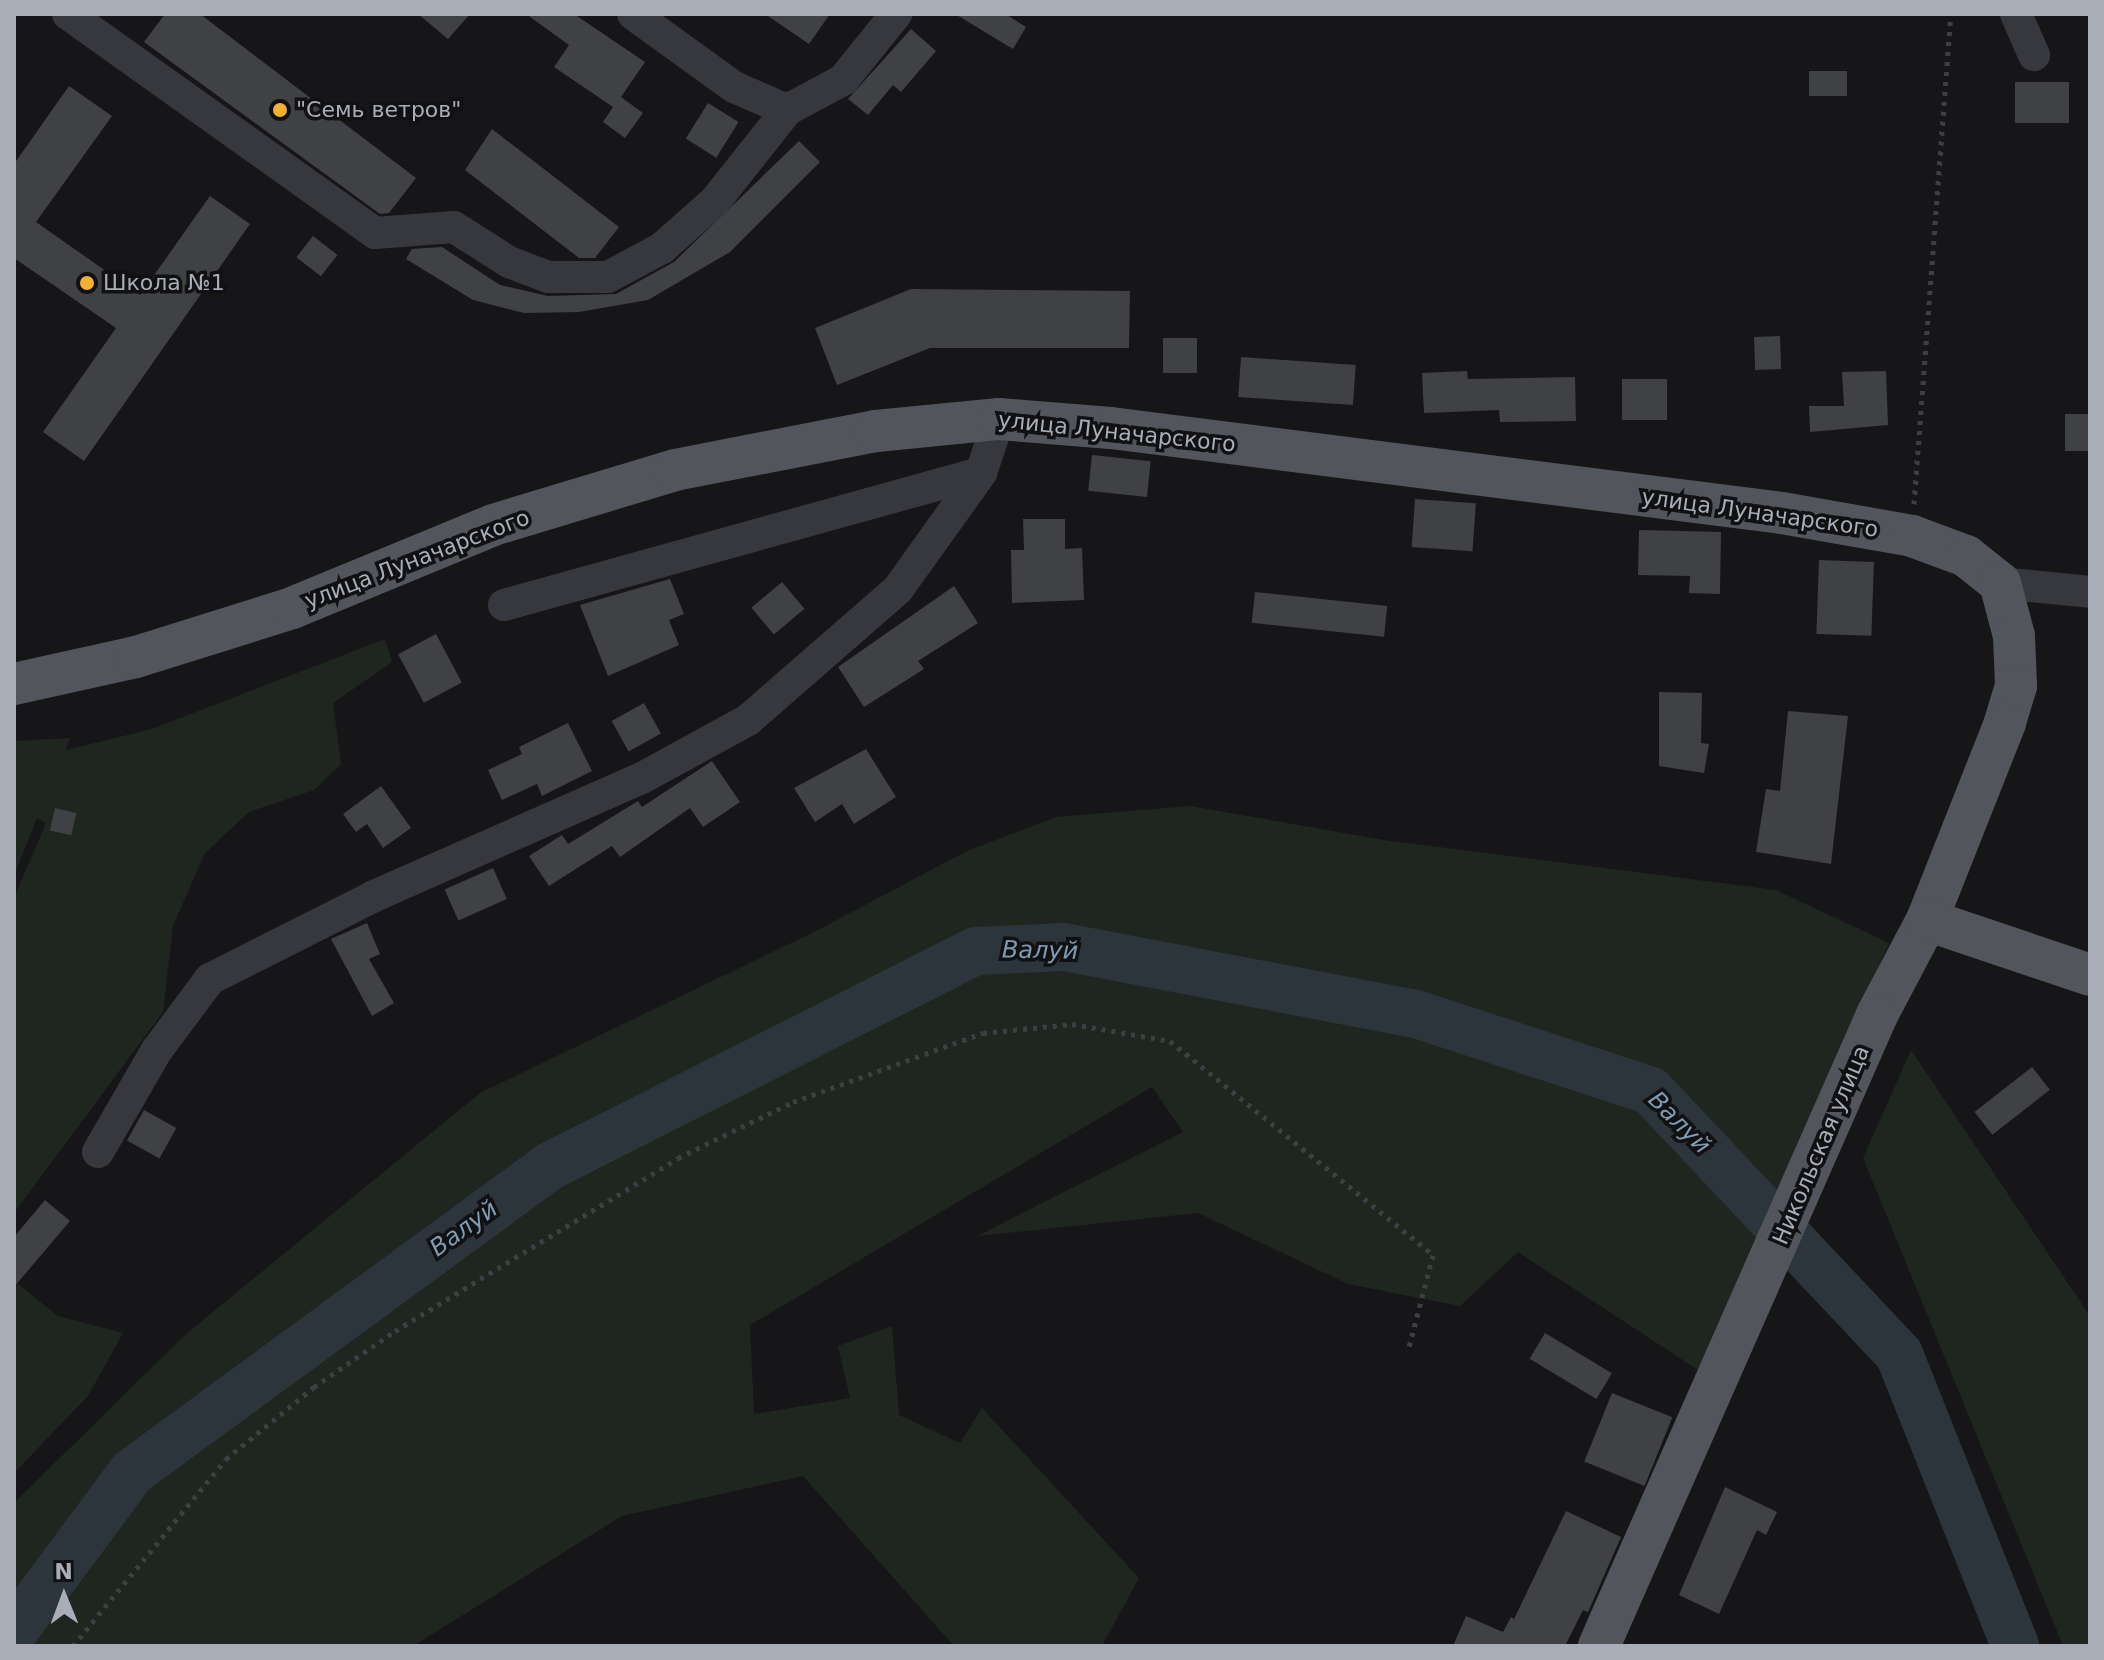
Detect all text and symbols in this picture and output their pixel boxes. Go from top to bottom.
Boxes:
place label: "Семь ветров" [296,97,461,123]
marker: "Семь ветров" [271,101,289,119]
place label: Школа №1 [103,270,225,296]
marker: Школа №1 [78,274,96,292]
street label: улица Луначарского [997,406,1237,458]
street label: улица Луначарского [1640,483,1880,543]
street label: улица Луначарского [301,504,533,614]
water label: Валуй [1002,936,1078,966]
street label: Никольская улица [1767,1042,1875,1248]
water label: Валуй [1642,1086,1716,1160]
water label: Валуй [425,1195,503,1263]
north arrow [24,1556,104,1636]
text: N [54,1559,73,1584]

